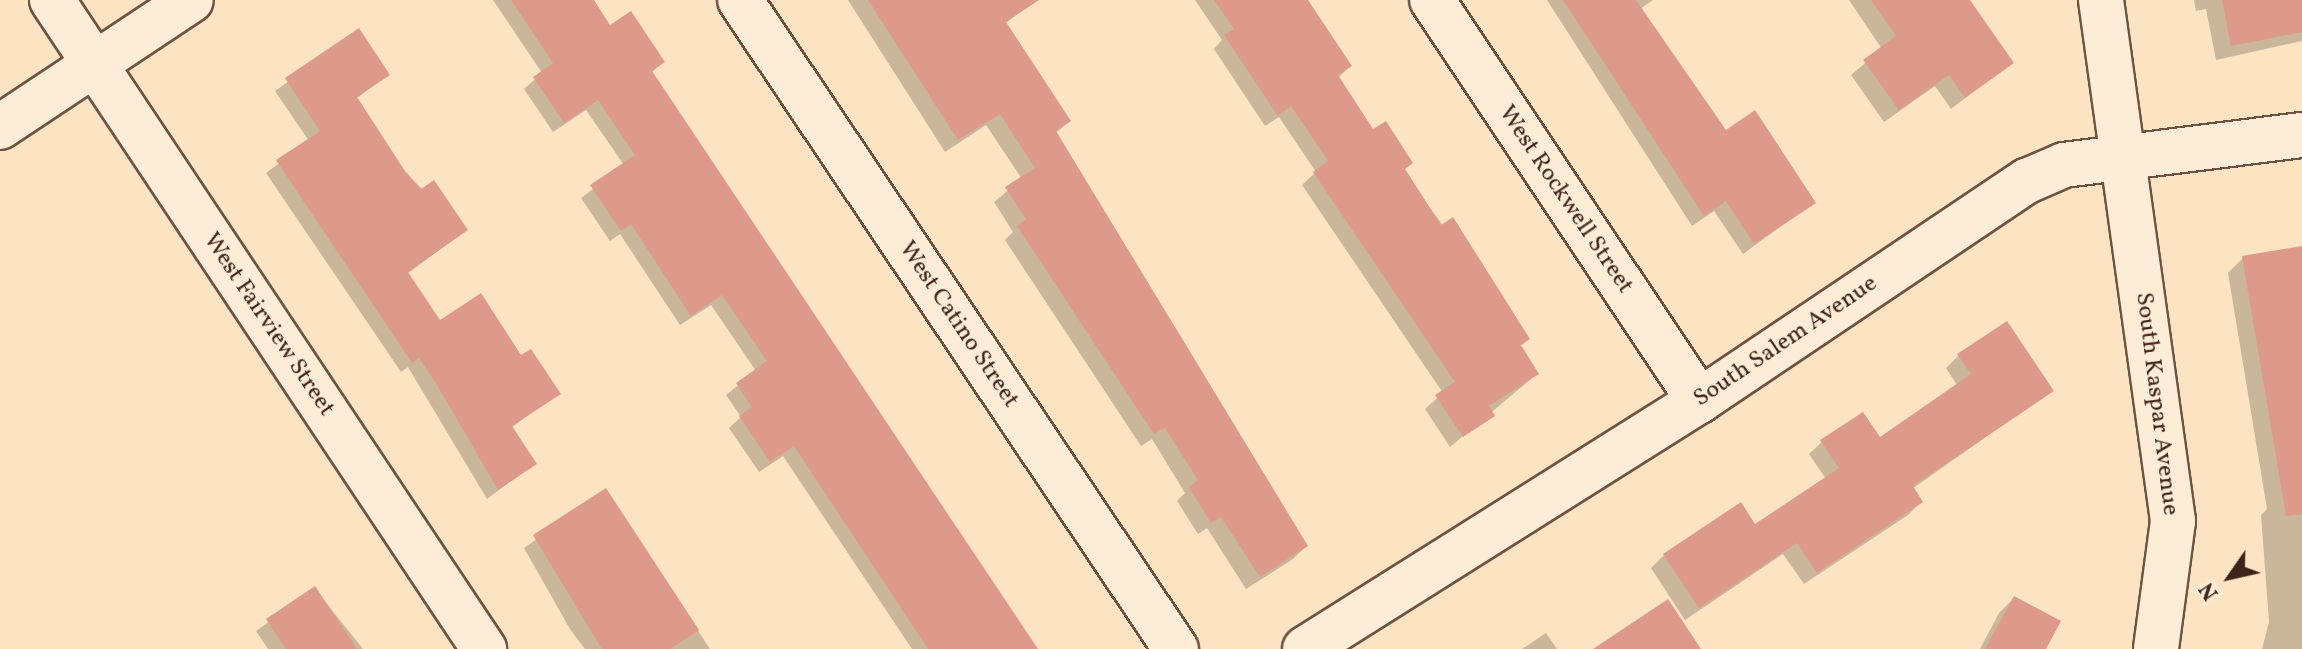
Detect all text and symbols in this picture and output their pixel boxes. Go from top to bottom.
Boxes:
street label: West Rockwell Street [1491,100,1639,300]
street label: West Fairview Street [196,227,340,423]
street label: West Catino Street [892,236,1024,414]
street label: South Salem Avenue [1689,270,1883,414]
street label: South Kaspar Avenue [2128,291,2184,517]
north arrow [2190,537,2270,617]
text: N [2192,575,2227,606]

